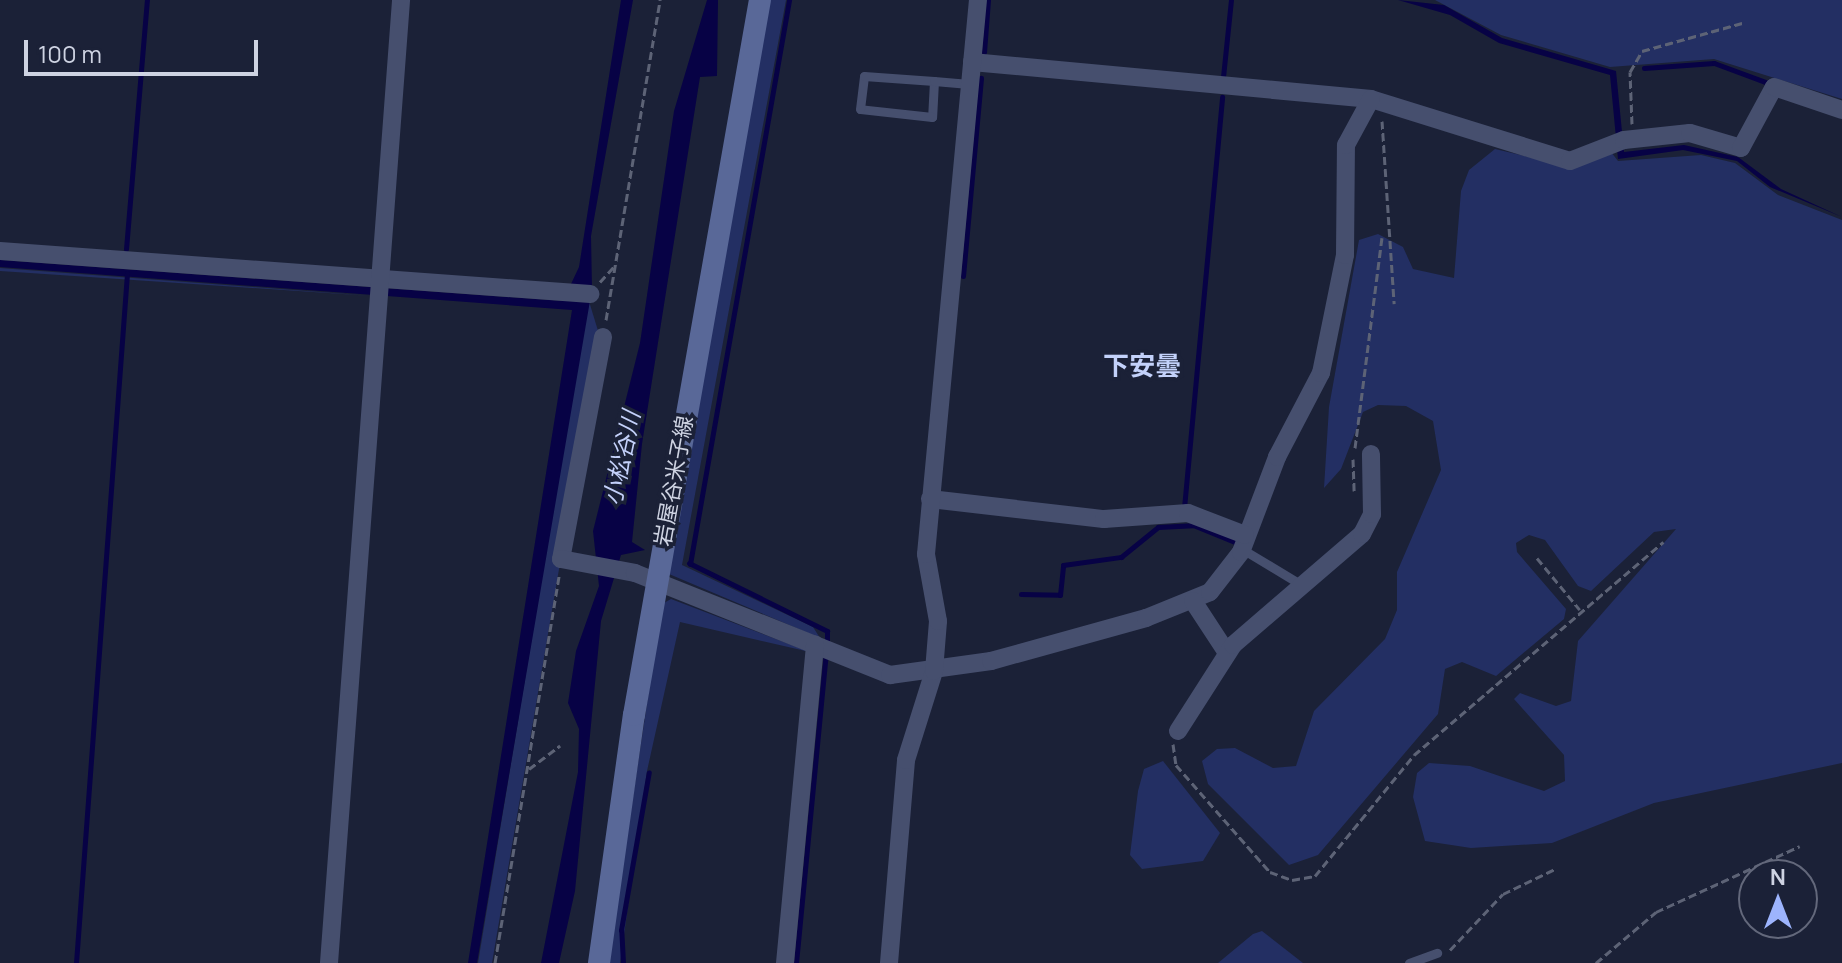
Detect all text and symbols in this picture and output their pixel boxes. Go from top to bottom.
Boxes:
scale bar [28,24,262,74]
text: 100 m [38,37,102,70]
district label: 下安曇 [1103,350,1181,382]
water label: 小松谷川 [597,408,645,508]
street label: 岩屋谷米子線 [650,414,698,548]
north arrow [1738,859,1818,939]
text: N [1770,862,1786,892]

